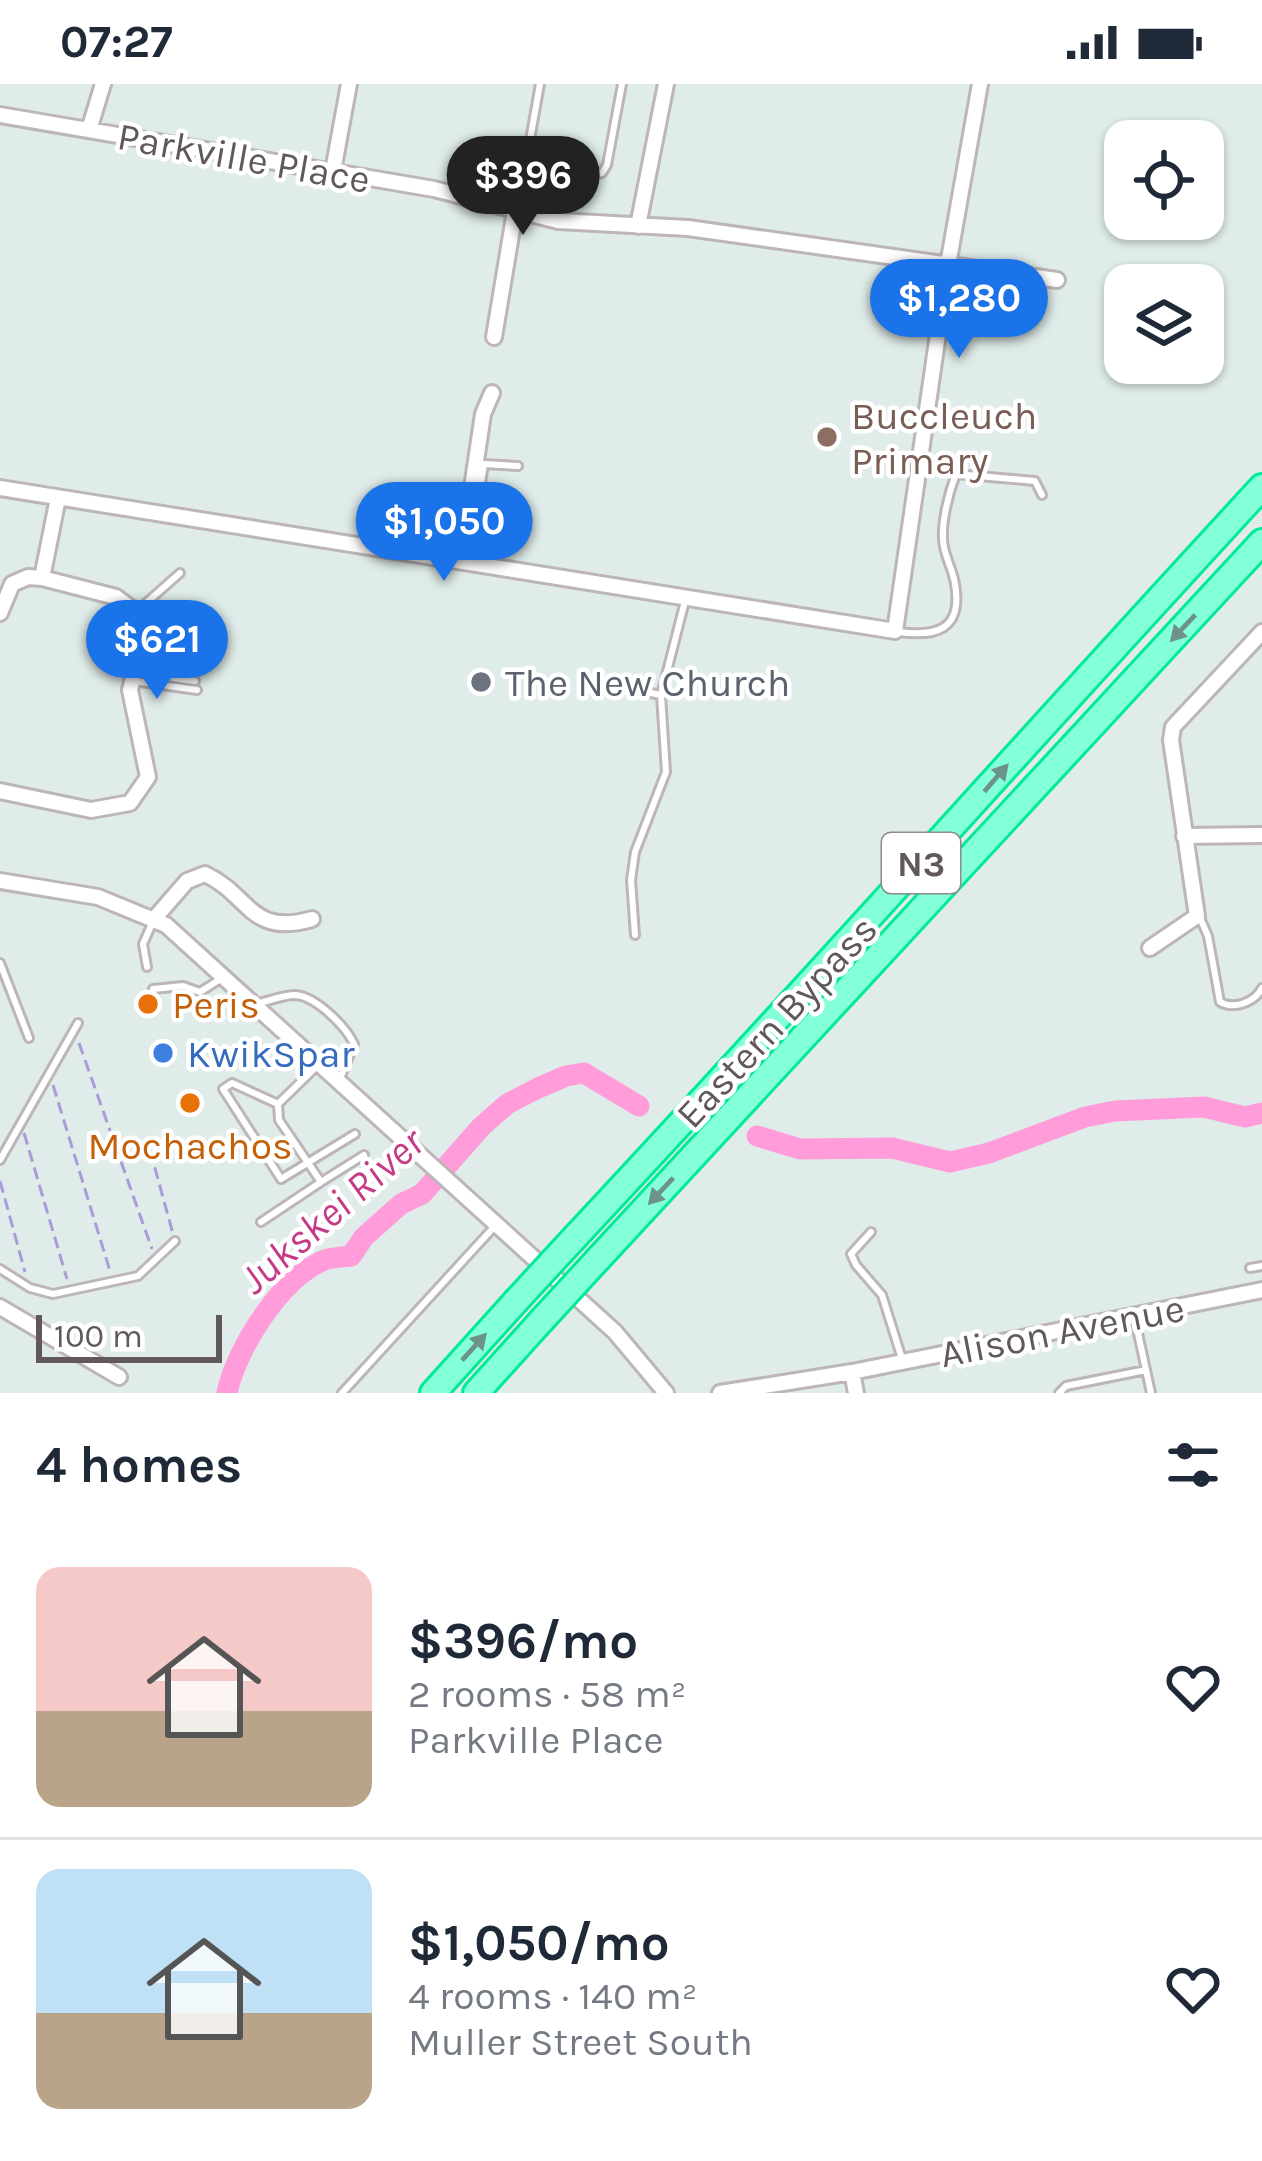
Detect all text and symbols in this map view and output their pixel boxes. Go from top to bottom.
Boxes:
text: 07:27 [60,16,173,68]
street label: Parkville Place [114,113,374,203]
map controls [1104,120,1224,384]
button: locate [1104,120,1224,240]
pin: $396 [452,136,594,238]
text: $396 [474,152,572,198]
pin: $1,280 [861,259,1057,361]
button: layers [1104,264,1224,384]
text: $1,280 [897,275,1021,321]
place label: Buccleuch Primary [851,393,1037,484]
marker: Buccleuch Primary [814,424,840,450]
pin: $1,050 [346,482,542,584]
text: $1,050 [383,498,505,544]
pin: $621 [86,600,228,702]
one-way arrow [1169,613,1197,642]
text: $621 [113,616,201,662]
place label: The New Church [505,660,790,706]
marker: The New Church [468,669,494,695]
one-way arrow [982,763,1009,792]
road number: N3 [882,833,960,893]
street label: Eastern Bypass [667,906,887,1137]
place label: Peris [172,982,260,1028]
marker: Peris [135,991,161,1017]
place label: KwikSpar [187,1031,355,1077]
marker: KwikSpar [150,1040,176,1066]
marker: Mochachos [177,1090,203,1116]
water label: Jukskei River [229,1116,435,1304]
place label: Mochachos [88,1123,292,1169]
one-way arrow [648,1177,675,1206]
street label: Alison Avenue [936,1285,1188,1377]
scale bar [36,1309,222,1362]
text: 100 m [54,1317,143,1355]
one-way arrow [460,1333,487,1362]
icon: filters [1160,1432,1226,1498]
text: 4 homes [36,1435,242,1495]
text: $396/mo [408,1611,638,1671]
icon: home [132,1615,276,1759]
icon: heart [1160,1654,1226,1720]
text: 2 rooms · 58 m² [408,1671,686,1717]
text: Parkville Place [408,1717,664,1763]
text: $1,050/mo [408,1913,670,1973]
icon: home [132,1917,276,2061]
icon: heart [1160,1956,1226,2022]
text: 4 rooms · 140 m² [408,1973,697,2019]
text: Muller Street South [408,2019,753,2065]

